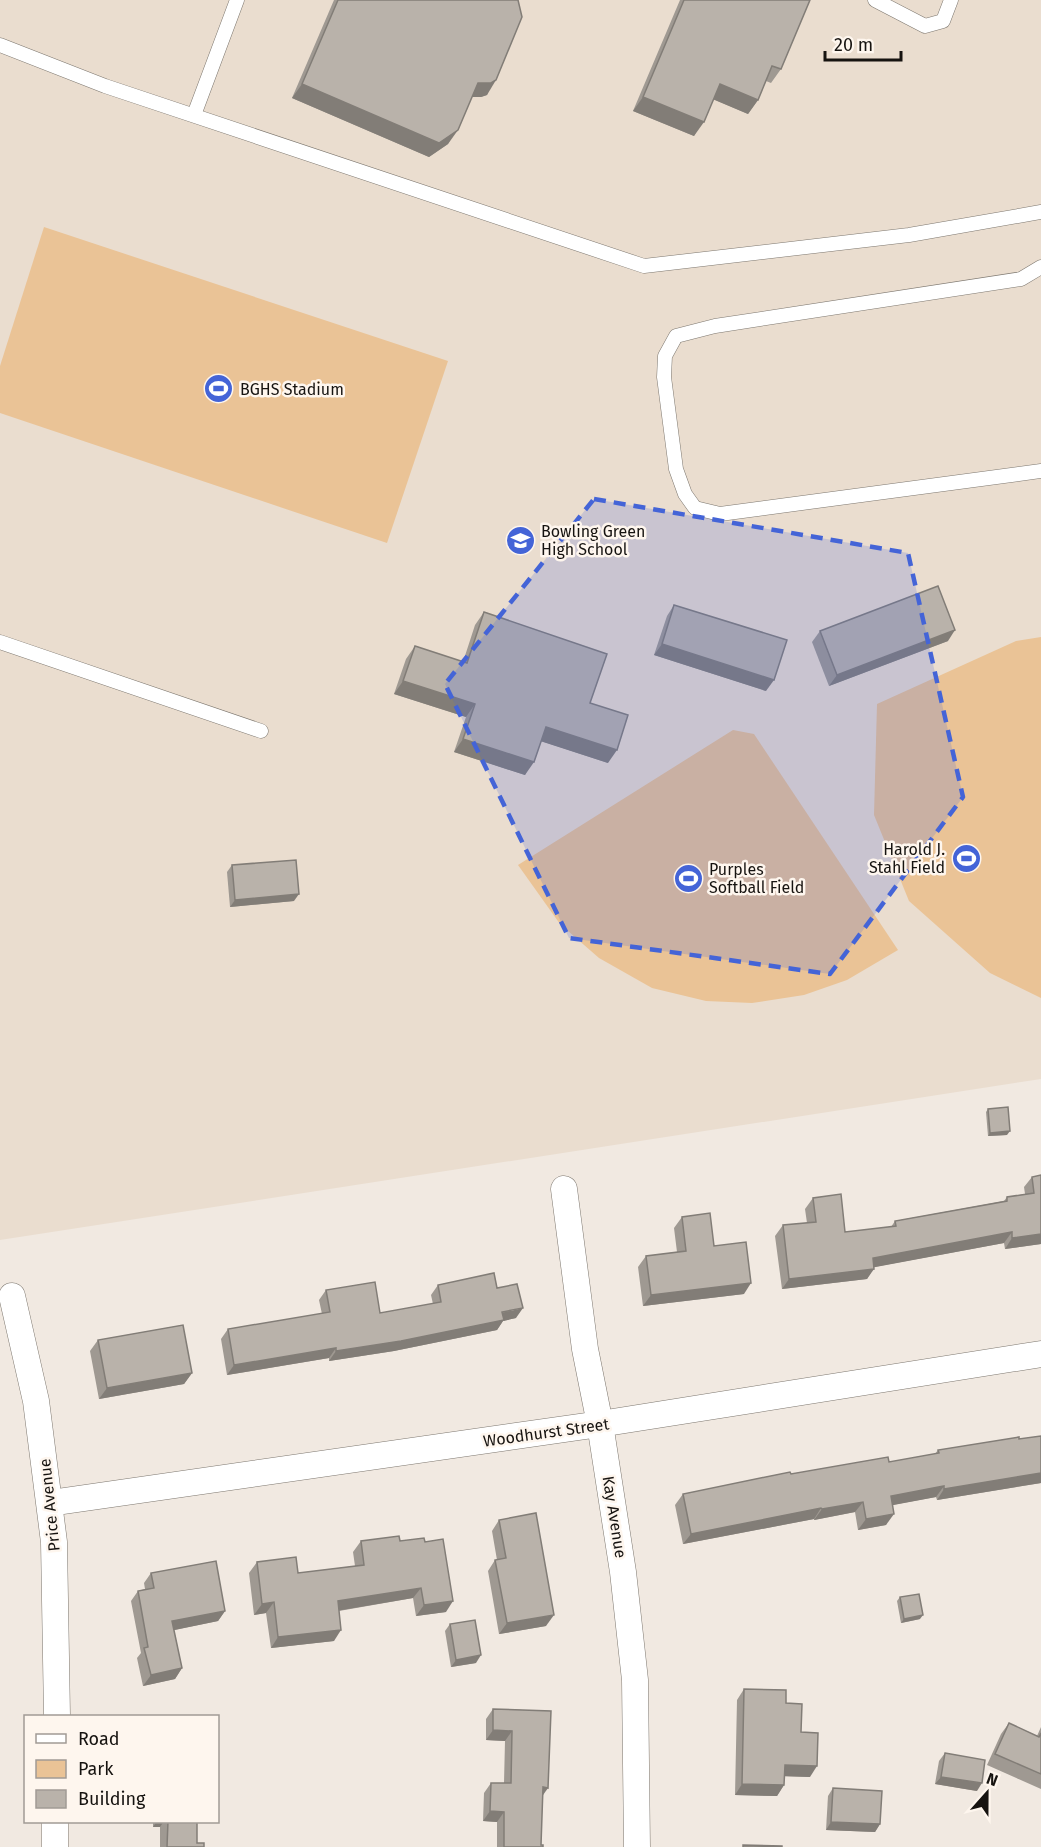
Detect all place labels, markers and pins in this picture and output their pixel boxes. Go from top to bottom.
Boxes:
sports icon: BGHS Stadium [203,373,235,405]
place label: BGHS Stadium [240,380,344,399]
place label: Bowling Green High School [541,522,645,559]
school or university icon: Bowling Green High School [504,524,536,556]
place label: Harold J. Stahl Field [869,840,945,877]
sports icon: Harold J. Stahl Field [950,842,982,874]
place label: Purples Softball Field [709,860,804,897]
sports icon: Purples Softball Field [672,862,704,894]

